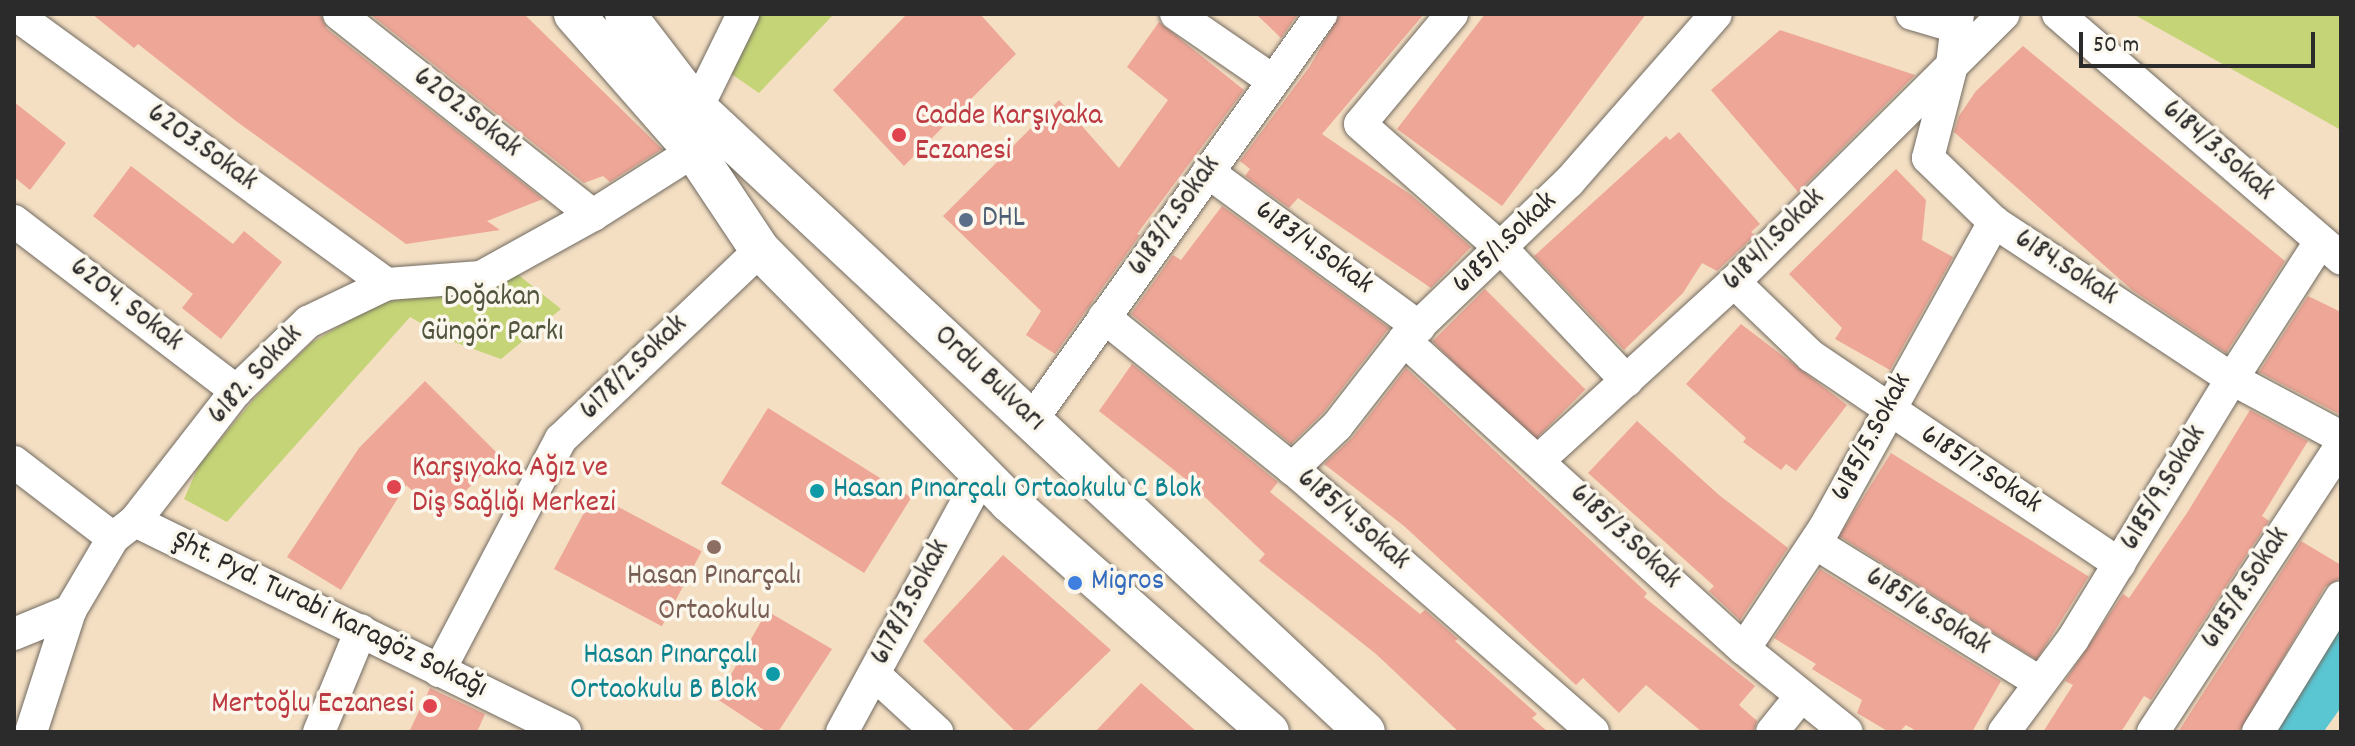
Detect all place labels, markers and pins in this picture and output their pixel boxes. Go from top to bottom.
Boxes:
place label: Cadde Karşıyaka Eczanesi [915,100,1102,170]
marker: Cadde Karşıyaka Eczanesi [890,126,908,144]
place label: DHL [982,202,1025,238]
marker: DHL [957,211,975,229]
place label: Karşıyaka Ağız ve Diş Sağlığı Merkezi [412,452,616,522]
place label: Hasan Pınarçalı Ortaokulu C Blok [833,473,1201,509]
marker: Karşıyaka Ağız ve Diş Sağlığı Merkezi [383,476,405,498]
marker: Hasan Pınarçalı Ortaokulu C Blok [808,482,826,500]
marker: Hasan Pınarçalı Ortaokulu [705,538,723,556]
place label: Hasan Pınarçalı Ortaokulu [627,560,801,630]
place label: Migros [1091,565,1164,601]
marker: Migros [1066,574,1084,592]
place label: Hasan Pınarçalı Ortaokulu B Blok [570,639,757,710]
marker: Hasan Pınarçalı Ortaokulu B Blok [764,665,782,683]
place label: Mertoğlu Eczanesi [211,688,414,724]
marker: Mertoğlu Eczanesi [421,697,439,715]

